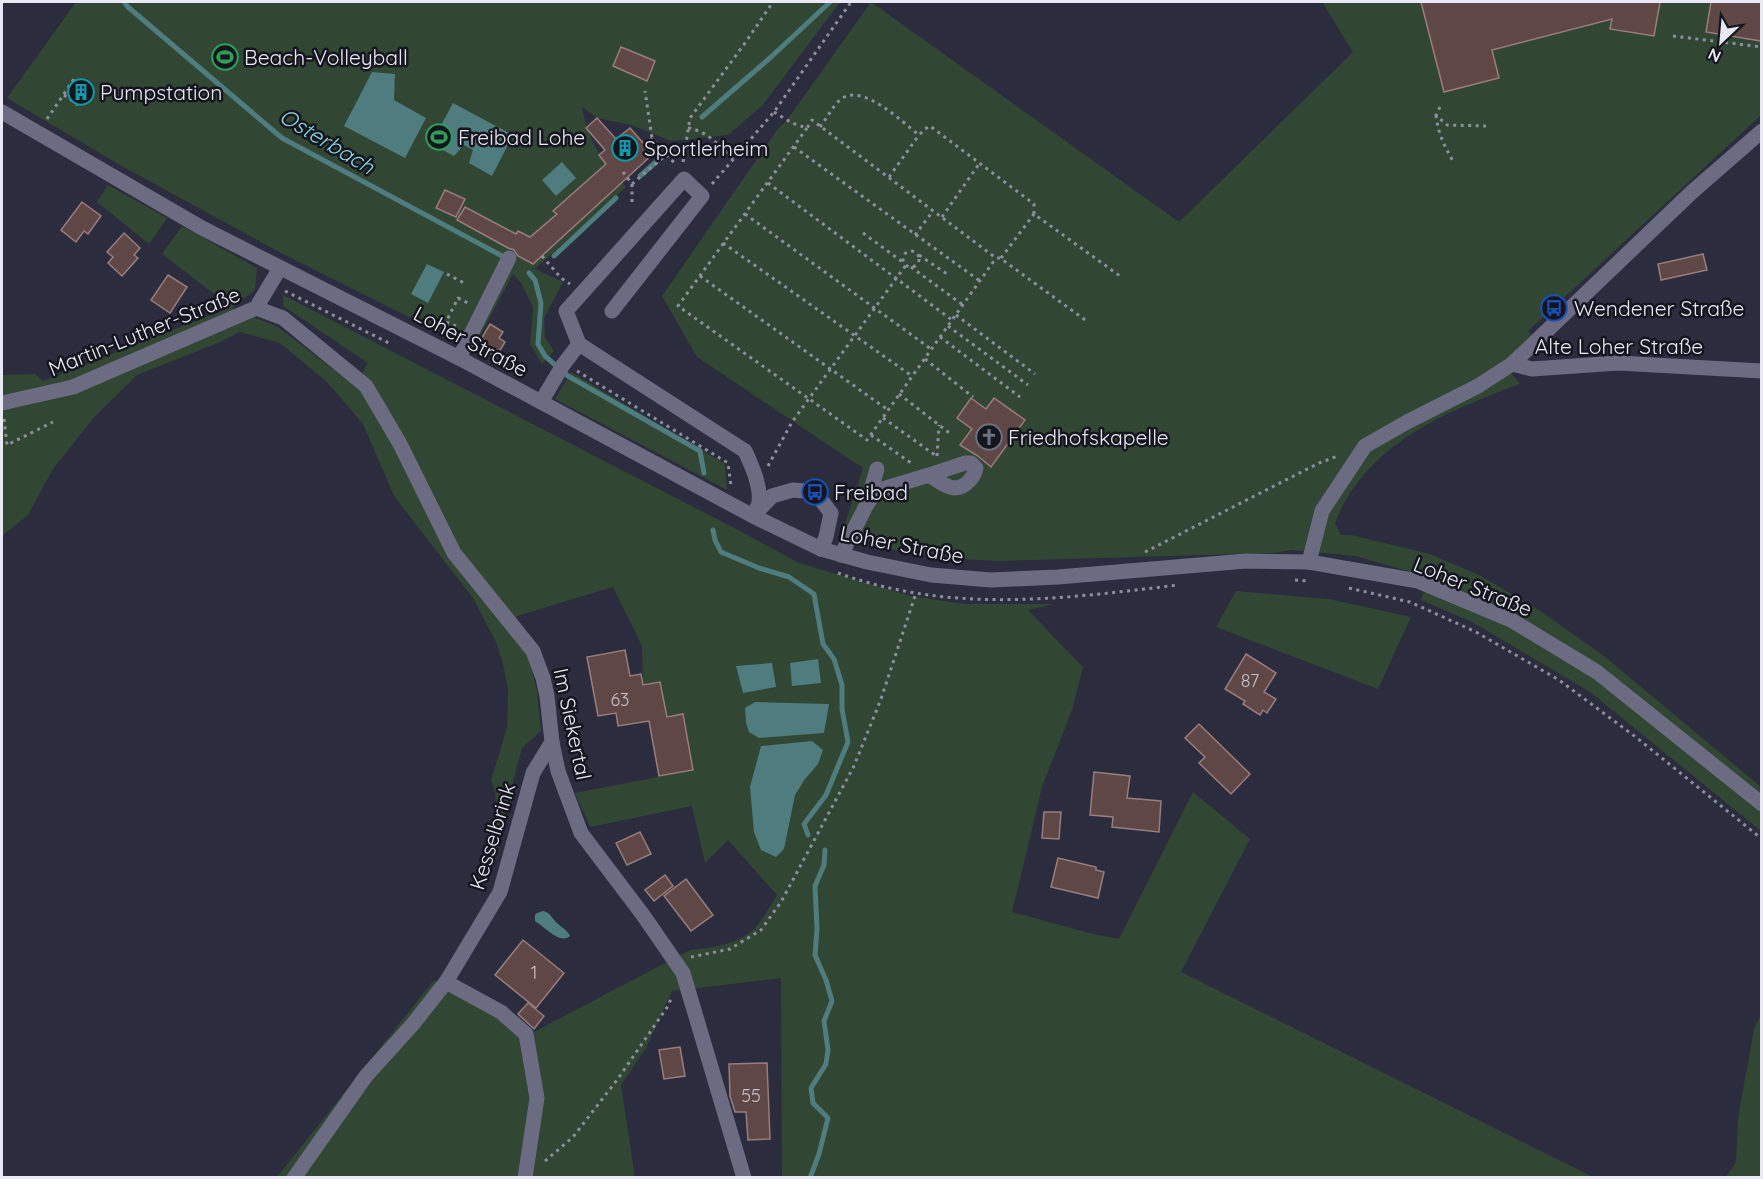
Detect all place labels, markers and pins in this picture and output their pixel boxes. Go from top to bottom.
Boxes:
sports icon: Beach-Volleyball [210,42,240,72]
place label: Beach-Volleyball [244,44,408,70]
building icon: Pumpstation [66,77,96,107]
place label: Pumpstation [100,79,222,105]
sports icon: Freibad Lohe [424,122,454,152]
place label: Freibad Lohe [458,124,585,150]
building icon: Sportlerheim [610,133,640,163]
place label: Sportlerheim [644,135,768,161]
bus stop icon: Wendener Straße [1539,293,1569,323]
place label: Wendener Straße [1574,295,1744,321]
church icon: Friedhofskapelle [974,422,1004,452]
place label: Friedhofskapelle [1008,424,1169,450]
bus stop icon: Freibad [800,477,830,507]
place label: Freibad [834,479,908,505]

